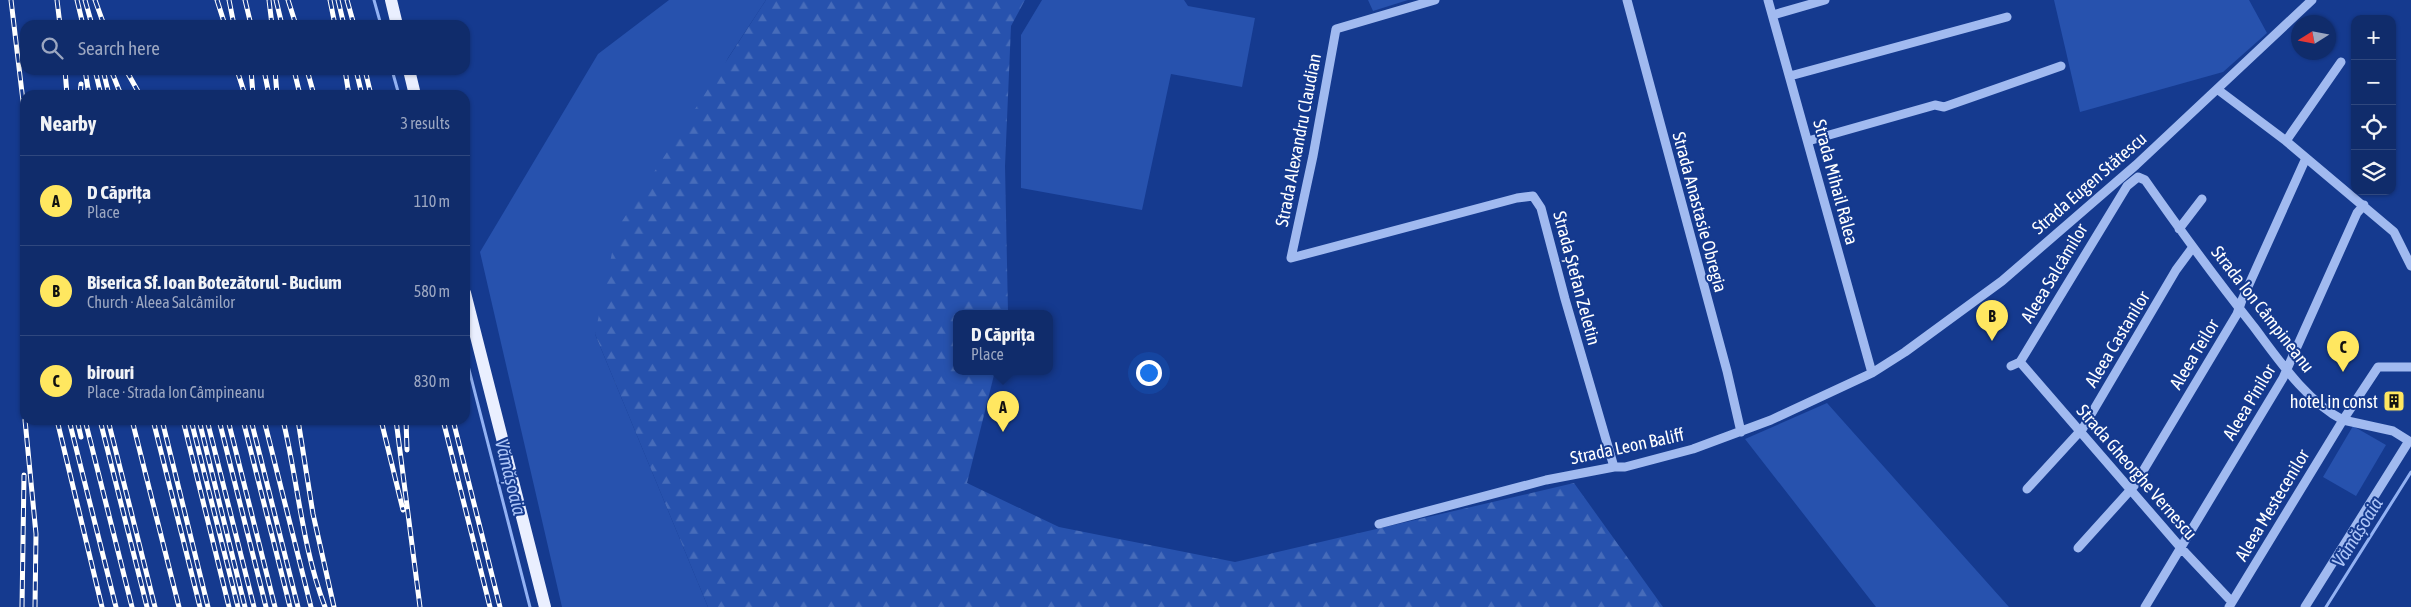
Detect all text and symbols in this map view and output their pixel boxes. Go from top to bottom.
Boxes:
north arrow [2291,15,2336,60]
map controls [2351,15,2396,195]
button: + [2351,15,2396,60]
search box [20,20,470,75]
icon: search [38,34,66,62]
text: Search here [78,37,160,59]
street label: Strada Alexandru Claudian [1271,52,1325,228]
button: − [2351,60,2396,105]
button: locate [2351,105,2396,150]
text: Nearby [40,111,96,135]
text: 3 results [400,114,450,132]
street label: Strada Mihail Râlea [1809,117,1863,247]
street label: Strada Eugen Stătescu [2028,128,2150,238]
street label: Strada Anastasie Obregia [1668,130,1732,294]
button: layers [2351,150,2396,195]
text: D Căprița [87,181,151,203]
text: A [52,192,60,210]
text: 110 m [414,192,450,210]
text: Place [87,203,120,221]
street label: Strada Ștefan Zeletin [1549,209,1605,347]
street label: Aleea Salcâmilor [2016,219,2092,326]
street label: Strada Ion Câmpineanu [2207,242,2319,376]
text: Biserica Sf. Ioan Botezătorul - Bucium [87,271,342,293]
text: B [52,282,60,300]
text: 580 m [414,282,450,300]
street label: Aleea Castanilor [2080,287,2154,391]
text: Church · Aleea Salcâmilor [87,293,235,311]
pin: B [1976,300,2008,341]
popup [953,310,1053,375]
street label: Aleea Teilor [2165,315,2223,393]
text: D Căprița [971,323,1035,345]
pin: C [2327,331,2359,372]
text: Place [971,345,1004,363]
your location [1136,360,1162,386]
street label: Aleea Pinilor [2218,360,2280,444]
text: birouri [87,361,134,383]
text: C [52,372,60,390]
text: 830 m [414,372,450,390]
text: Place · Strada Ion Câmpineanu [87,383,265,401]
building icon: hotel in const [2382,389,2406,413]
pin: A [987,391,1019,432]
place label: hotel in const [2290,391,2378,412]
street label: Strada Gheorghe Vernescu [2072,400,2202,544]
street label: Strada Leon Baliff [1568,424,1686,468]
water label: Vămășoaia [491,437,531,518]
street label: Aleea Mestecenilor [2230,445,2314,565]
water label: Vămășoaia [2327,493,2387,571]

